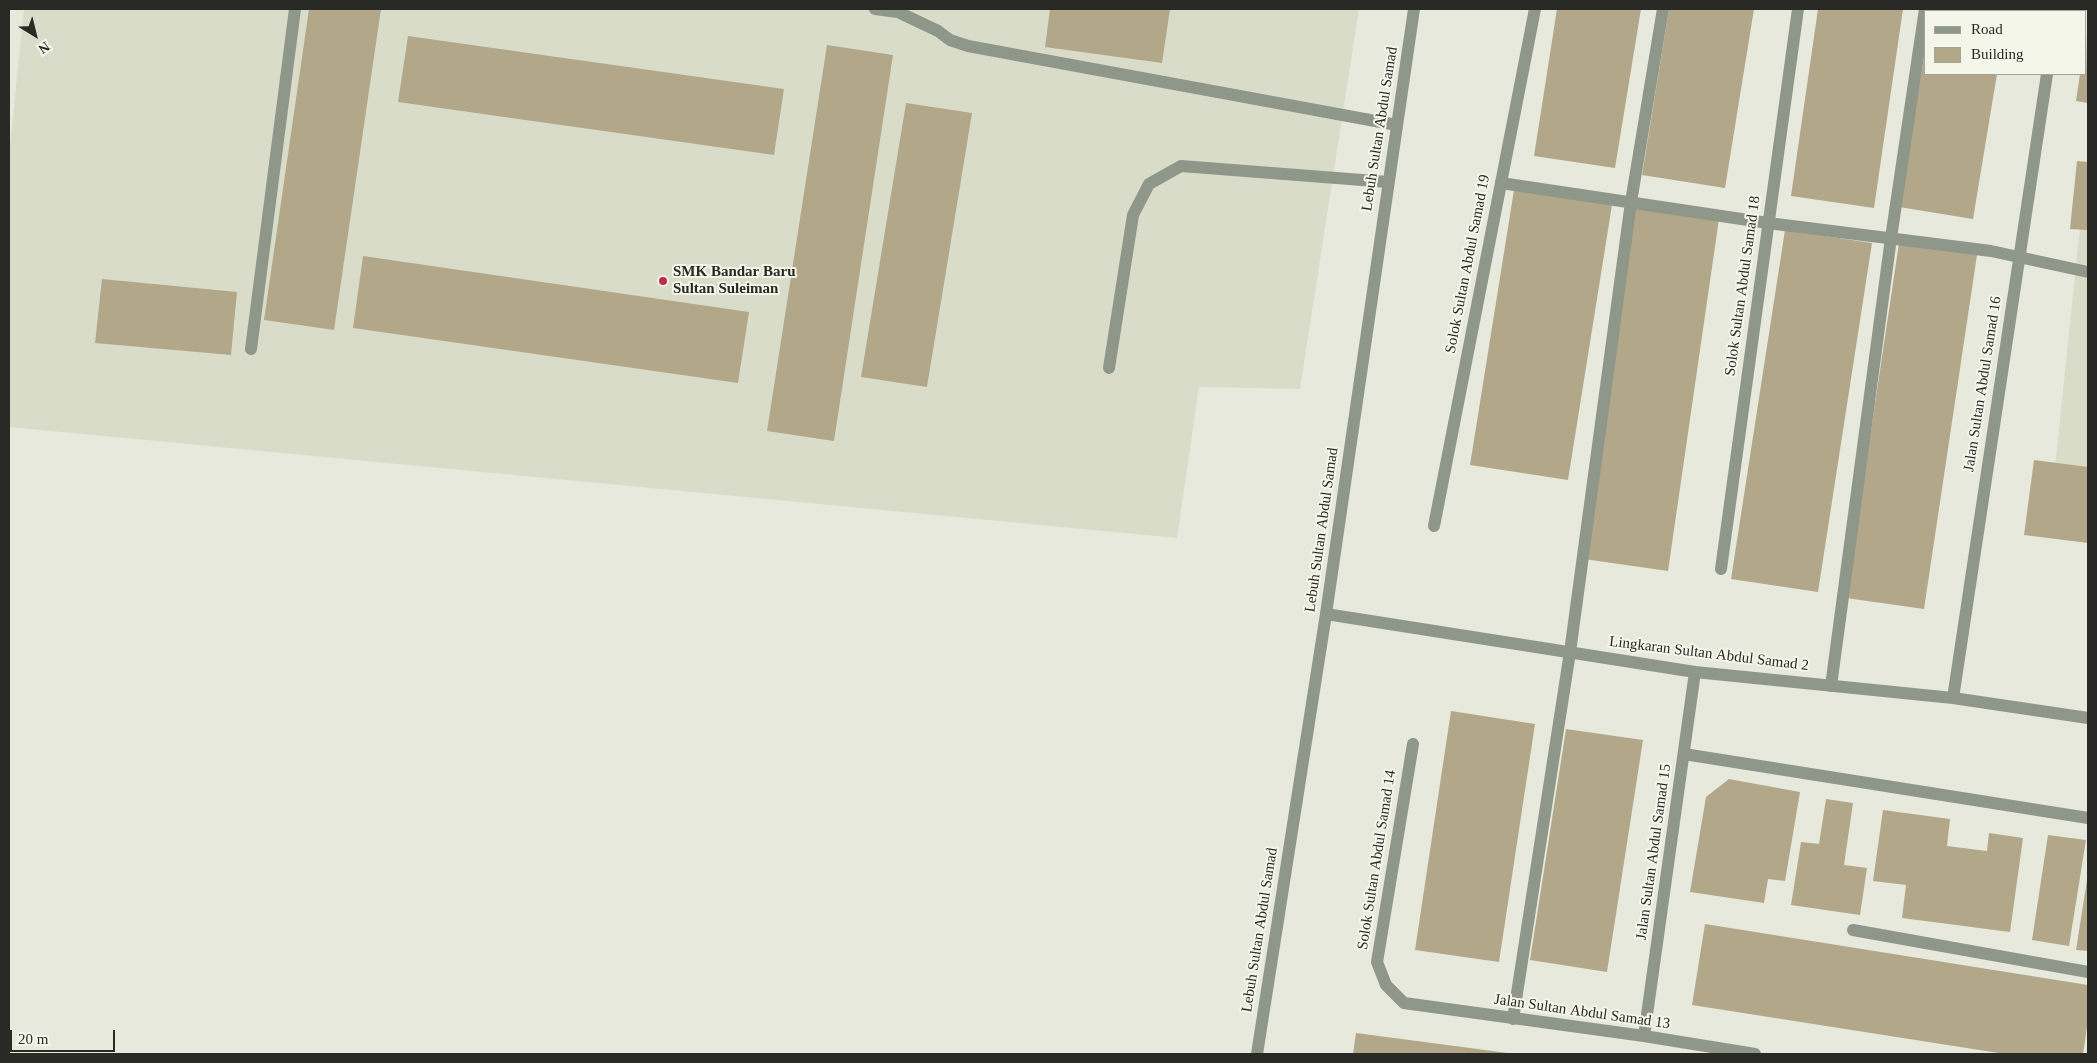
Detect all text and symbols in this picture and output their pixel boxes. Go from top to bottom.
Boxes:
north arrow [10,10,60,60]
legend [1924,10,2087,75]
text: Road [1971,21,2003,37]
text: N [36,38,53,57]
street label: Lebuh Sultan Abdul Samad [1358,46,1402,212]
text: Building [1971,46,2024,62]
street label: Solok Sultan Abdul Samad 19 [1442,173,1494,355]
street label: Solok Sultan Abdul Samad 18 [1721,195,1765,377]
place label: SMK Bandar Baru Sultan Suleiman [673,263,796,298]
marker: SMK Bandar Baru Sultan Suleiman [657,275,669,287]
street label: Jalan Sultan Abdul Samad 16 [1960,295,2006,473]
street label: Lebuh Sultan Abdul Samad [1302,446,1342,614]
street label: Lingkaran Sultan Abdul Samad 2 [1608,633,1810,675]
street label: Jalan Sultan Abdul Samad 15 [1633,763,1675,941]
street label: Solok Sultan Abdul Samad 14 [1354,769,1400,951]
street label: Lebuh Sultan Abdul Samad [1238,847,1282,1013]
street label: Jalan Sultan Abdul Samad 13 [1493,991,1671,1033]
scale bar [12,1020,118,1052]
text: 20 m [18,1031,48,1047]

